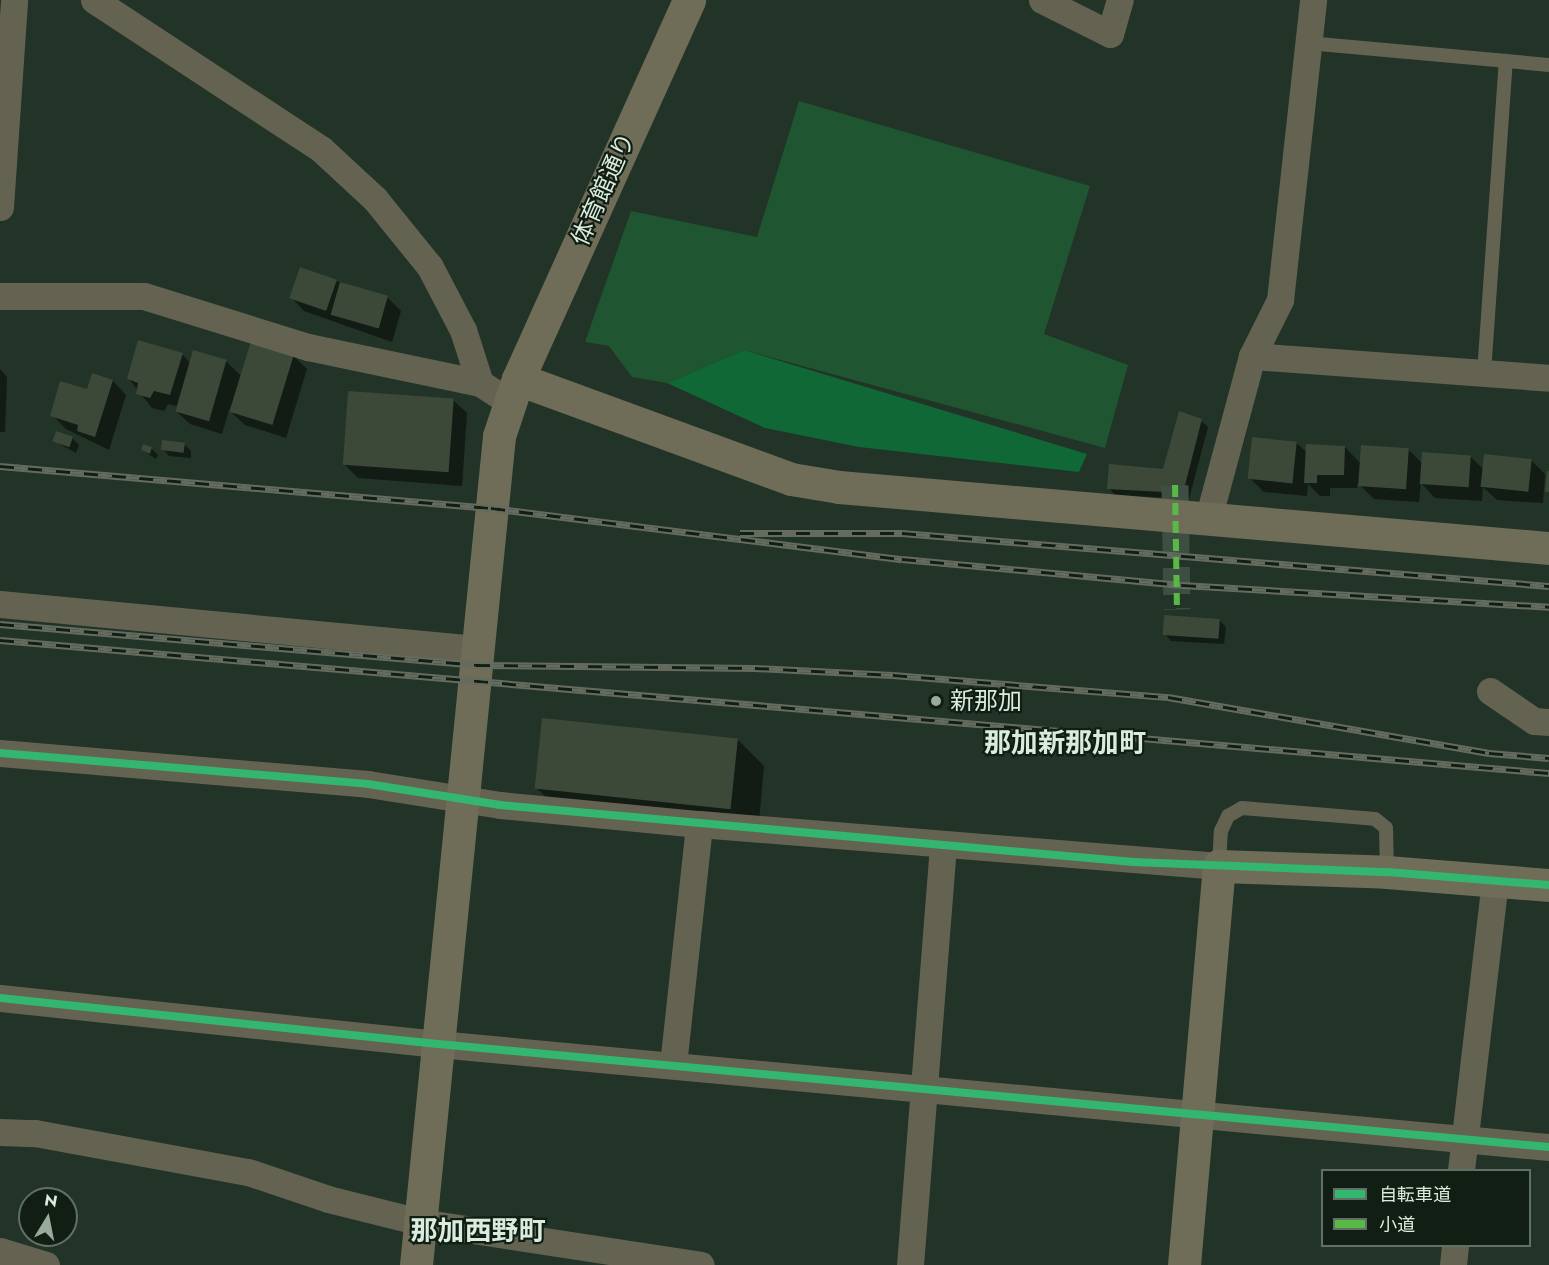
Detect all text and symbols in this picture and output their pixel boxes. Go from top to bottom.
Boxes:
street label: 体育館通り [565,128,641,250]
place label: 新那加 [950,687,1022,715]
marker: 新那加 [927,692,945,710]
district label: 那加新那加町 [984,727,1146,759]
legend [1321,1169,1531,1247]
text: 自転車道 [1379,1182,1451,1208]
north arrow [18,1187,78,1247]
text: N [43,1188,59,1213]
text: 小道 [1379,1212,1415,1238]
district label: 那加西野町 [411,1215,545,1247]

